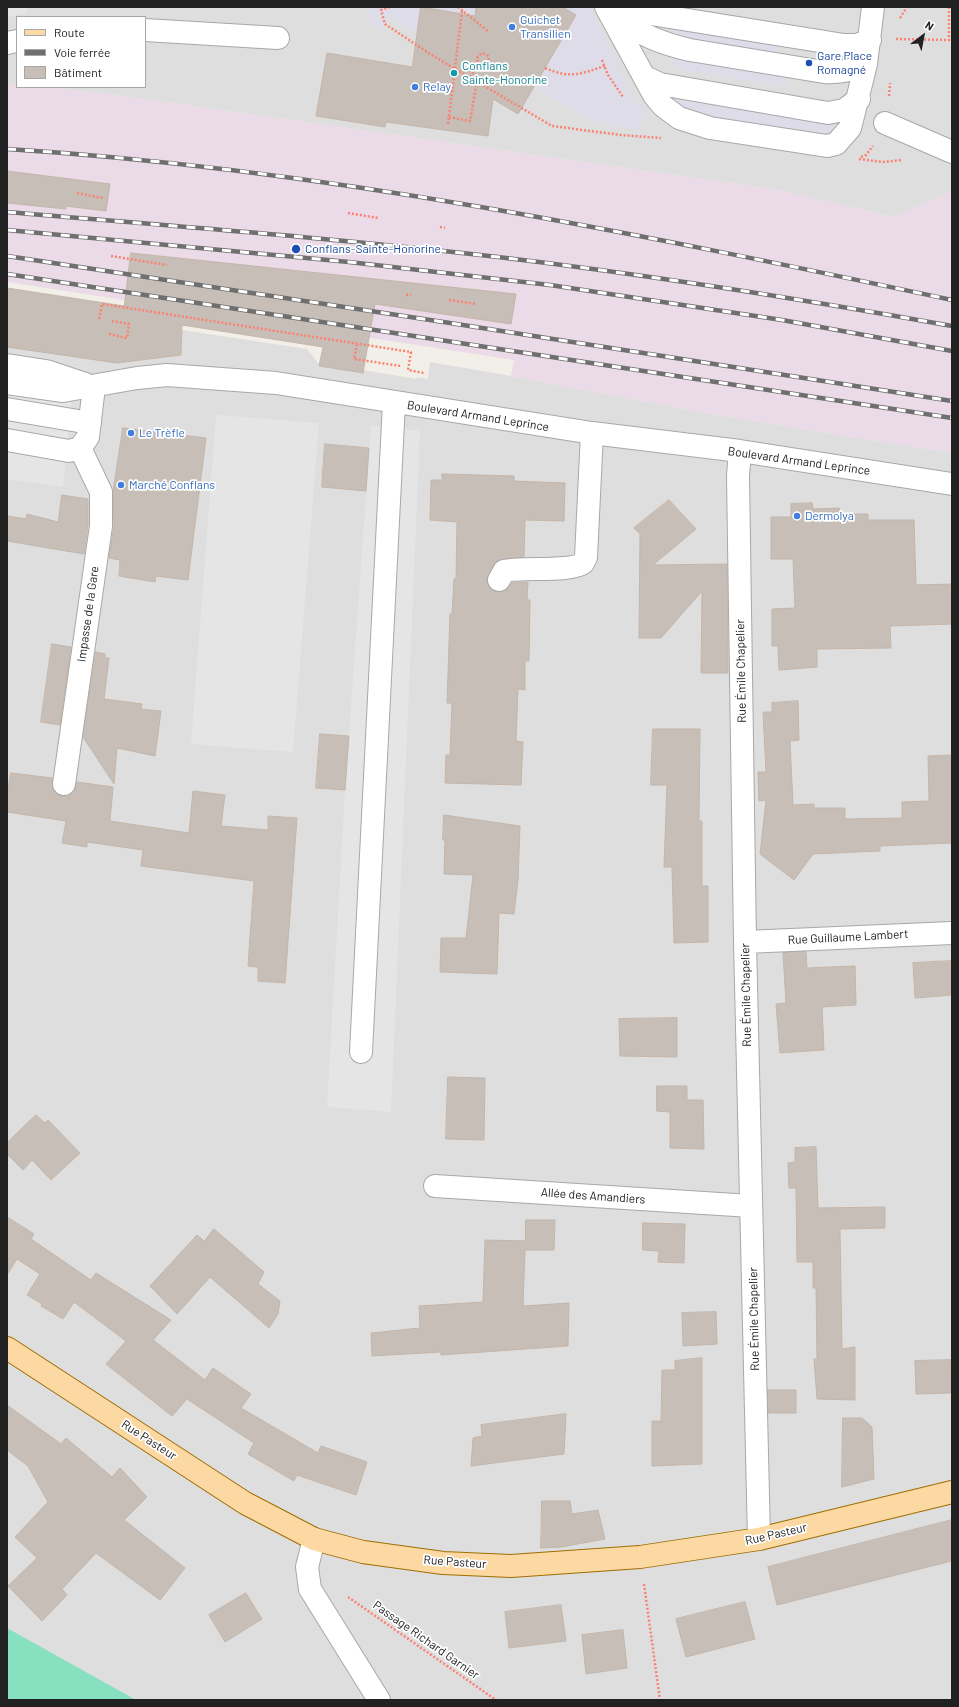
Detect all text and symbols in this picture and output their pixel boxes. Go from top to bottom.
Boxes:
place label: Guichet Transilien [520,13,571,41]
legend [16,16,146,88]
north arrow [903,16,943,56]
text: N [923,18,936,33]
marker: Guichet Transilien [507,22,517,32]
text: Route [54,25,85,39]
text: Voie ferrée [54,45,110,59]
place label: Gare Place Romagné [817,49,872,77]
marker: Gare Place Romagné [804,58,814,68]
place label: Conflans Sainte-Honorine [462,59,547,87]
text: Bâtiment [54,65,102,79]
marker: Conflans Sainte-Honorine [449,68,459,78]
place label: Relay [423,80,451,94]
marker: Relay [410,82,420,92]
place label: Conflans-Sainte-Honorine [305,242,441,256]
marker: Conflans-Sainte-Honorine [290,243,302,255]
street label: Boulevard Armand Leprince [406,398,550,434]
place label: Le Trèfle [139,426,185,440]
marker: Le Trèfle [126,428,136,438]
street label: Boulevard Armand Leprince [727,444,871,478]
place label: Marché Conflans [129,478,215,492]
marker: Marché Conflans [116,480,126,490]
place label: Dermolya [805,509,854,523]
marker: Dermolya [792,511,802,521]
street label: Impasse de la Gare [74,565,102,663]
street label: Rue Émile Chapelier [733,619,749,723]
street label: Rue Guillaume Lambert [787,927,909,947]
street label: Rue Émile Chapelier [738,943,754,1047]
street label: Allée des Amandiers [540,1185,646,1207]
street label: Rue Émile Chapelier [746,1267,762,1371]
street label: Rue Pasteur [119,1417,179,1463]
street label: Rue Pasteur [744,1520,808,1548]
street label: Rue Pasteur [423,1553,487,1571]
street label: Passage Richard Garnier [370,1598,482,1682]

